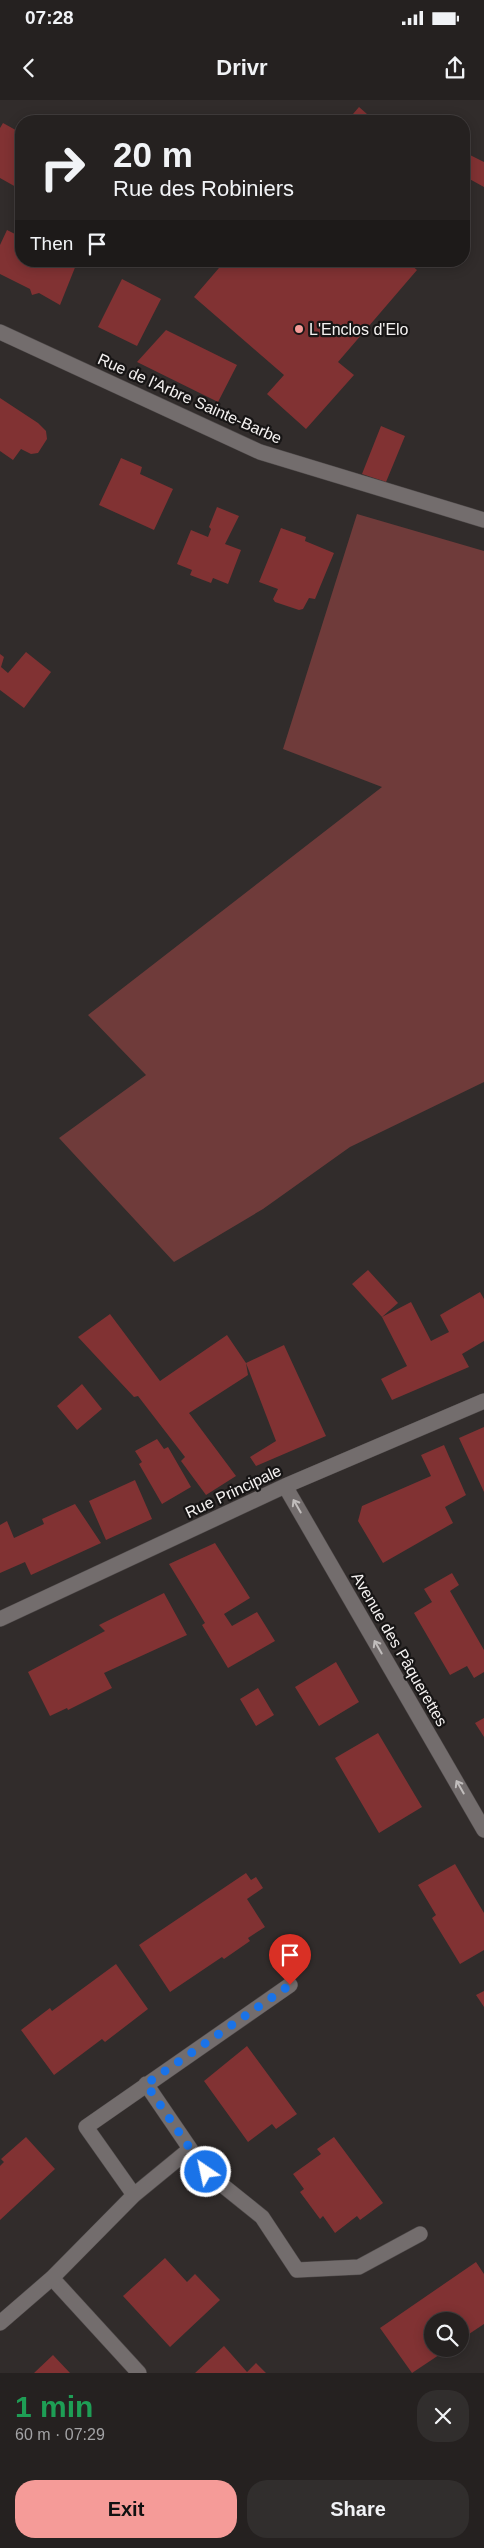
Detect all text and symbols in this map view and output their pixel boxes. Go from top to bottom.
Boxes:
text: 07:28 [25,7,74,28]
icon: back [15,54,43,82]
icon: share [441,54,469,82]
text: Drivr [216,55,268,80]
icon: right [30,135,95,200]
text: 20 m [113,135,193,174]
text: Rue des Robiniers [113,176,294,201]
icon: arrive [83,230,111,258]
text: Then [30,233,73,254]
place label: L'Enclos d'Elo [309,321,409,338]
marker: L'Enclos d'Elo [293,323,305,335]
street label: Rue de l'Arbre Sainte-Barbe [95,350,285,447]
street label: Rue Principale [182,1462,284,1521]
one-way arrow [292,1499,301,1514]
street label: Avenue des Pâquerettes [348,1569,451,1729]
one-way arrow [373,1640,383,1654]
one-way arrow [454,1781,464,1795]
pin [269,1934,311,1985]
icon: arrive [276,1941,304,1969]
position arrow [179,2145,231,2197]
map controls [424,2312,469,2357]
button: search [424,2312,469,2357]
text: 1 min [15,2390,93,2423]
button: close [417,2390,469,2442]
text: 60 m · 07:29 [15,2426,105,2443]
button: Exit [15,2480,237,2538]
button: Share [247,2480,469,2538]

